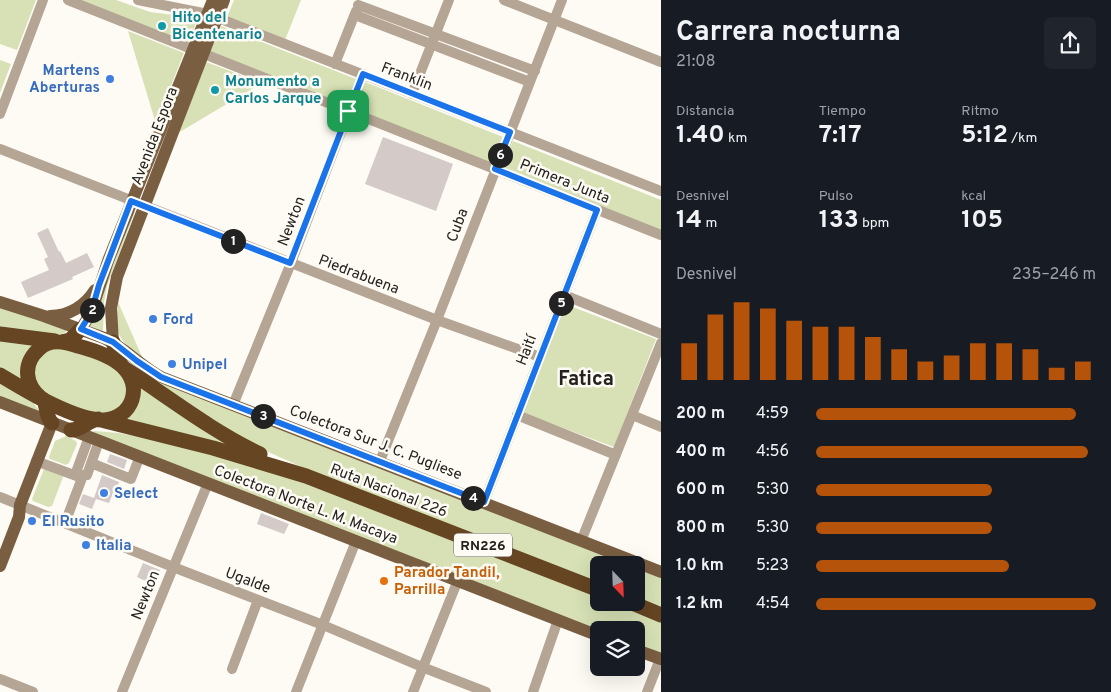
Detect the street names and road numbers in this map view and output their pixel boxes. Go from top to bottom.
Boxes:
street label: Franklin [378,59,435,96]
street label: Avenida Espora [128,85,183,188]
street label: Primera Junta [517,156,612,209]
street label: Newton [274,194,311,249]
street label: Cuba [443,206,473,245]
street label: Piedrabuena [315,251,401,299]
street label: Haití [513,331,542,369]
street label: Colectora Sur J. C. Pugliese [286,402,464,485]
street label: Ruta Nacional 226 [327,460,450,523]
street label: Colectora Norte L. M. Macaya [211,462,400,549]
road number: RN226 [454,534,512,556]
street label: Ugalde [222,564,273,599]
street label: Newton [128,568,165,623]

